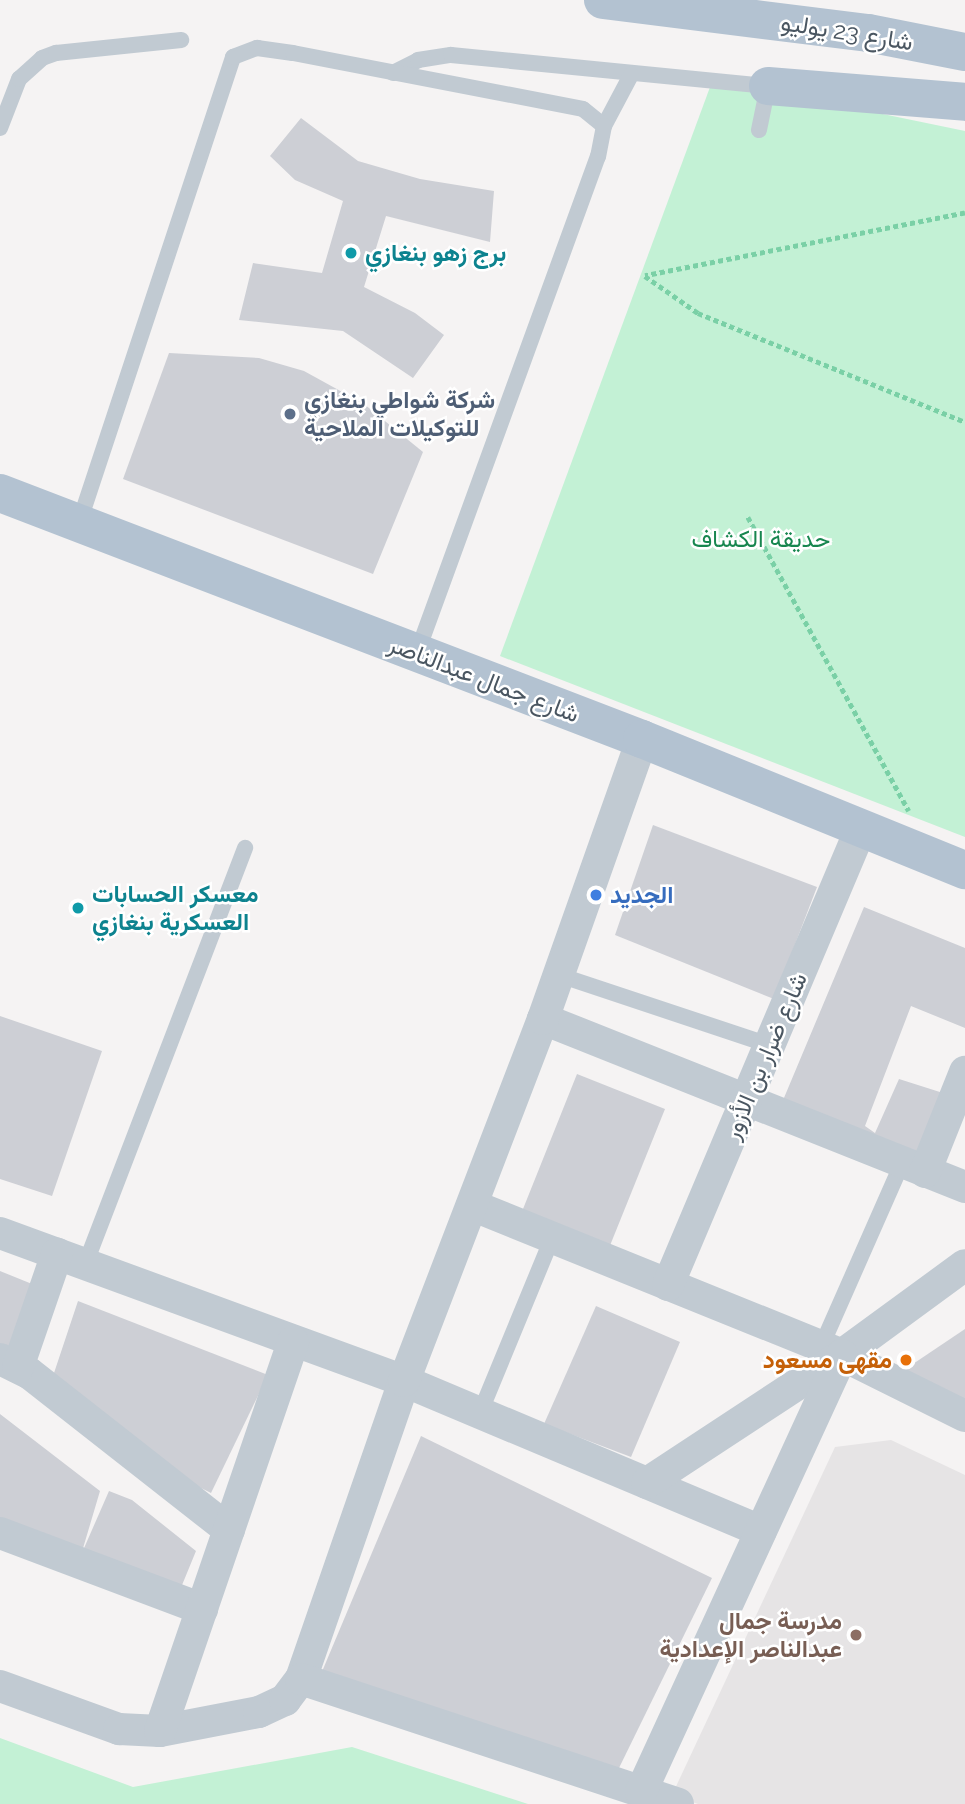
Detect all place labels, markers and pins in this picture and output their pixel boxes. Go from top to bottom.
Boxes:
place label: برج زهو بنغازي [365,239,506,267]
marker: برج زهو بنغازي [343,245,359,261]
place label: شركة شواطي بنغازي للتوكيلات الملاحية [304,386,495,442]
marker: شركة شواطي بنغازي للتوكيلات الملاحية [282,406,298,422]
place label: معسكر الحسابات العسكرية بنغازي [92,880,259,936]
place label: الجديد [610,881,674,909]
marker: الجديد [588,887,604,903]
marker: معسكر الحسابات العسكرية بنغازي [70,900,86,916]
place label: مقهى مسعود [763,1346,892,1374]
marker: مقهى مسعود [898,1352,914,1368]
place label: مدرسة جمال عبدالناصر الإعدادية [659,1607,842,1663]
marker: مدرسة جمال عبدالناصر الإعدادية [848,1627,864,1643]

